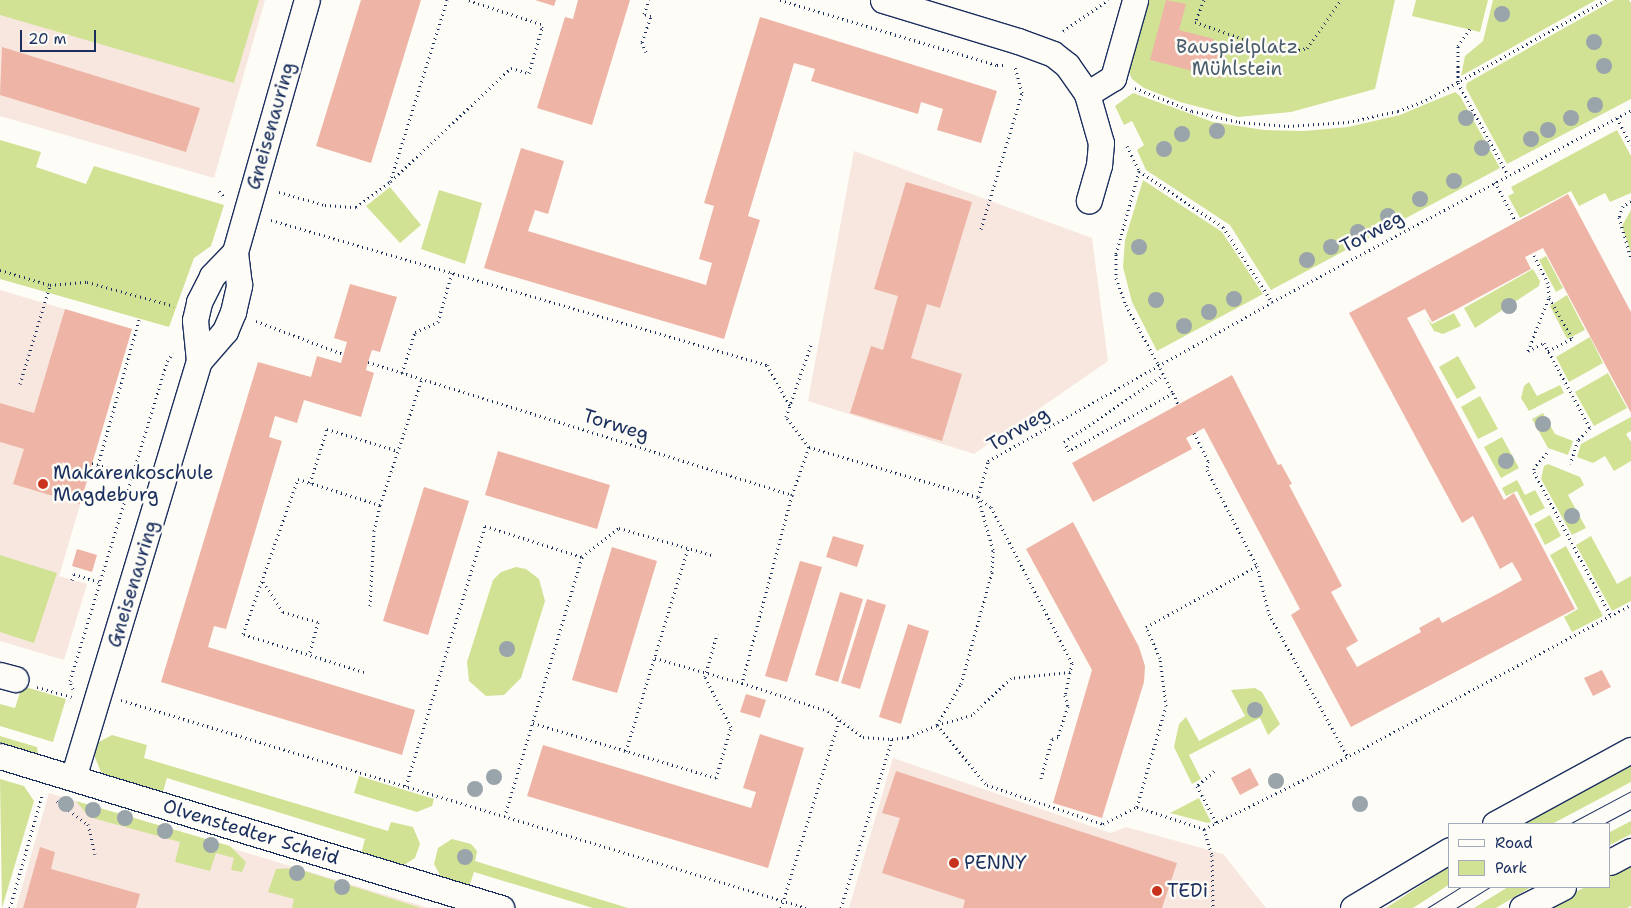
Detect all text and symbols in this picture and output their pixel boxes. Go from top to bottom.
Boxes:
scale bar [22,20,99,52]
text: 20 m [28,29,67,49]
park label: Bauspielplatz Mühlstein [1176,36,1298,80]
street label: Gneisenauring [242,60,300,192]
street label: Torweg [1337,206,1407,258]
street label: Torweg [983,402,1053,456]
street label: Torweg [580,404,652,446]
place label: Makarenkoschule Magdeburg [53,462,214,506]
marker: Makarenkoschule Magdeburg [37,478,49,490]
street label: Gneisenauring [103,518,163,650]
street label: Olvenstedter Scheid [160,794,342,870]
legend [1448,823,1611,888]
text: Road [1495,833,1533,853]
place label: PENNY [964,852,1027,874]
marker: PENNY [948,857,960,869]
text: Park [1495,858,1527,878]
place label: TEDi [1167,880,1208,902]
marker: TEDi [1151,885,1163,897]

